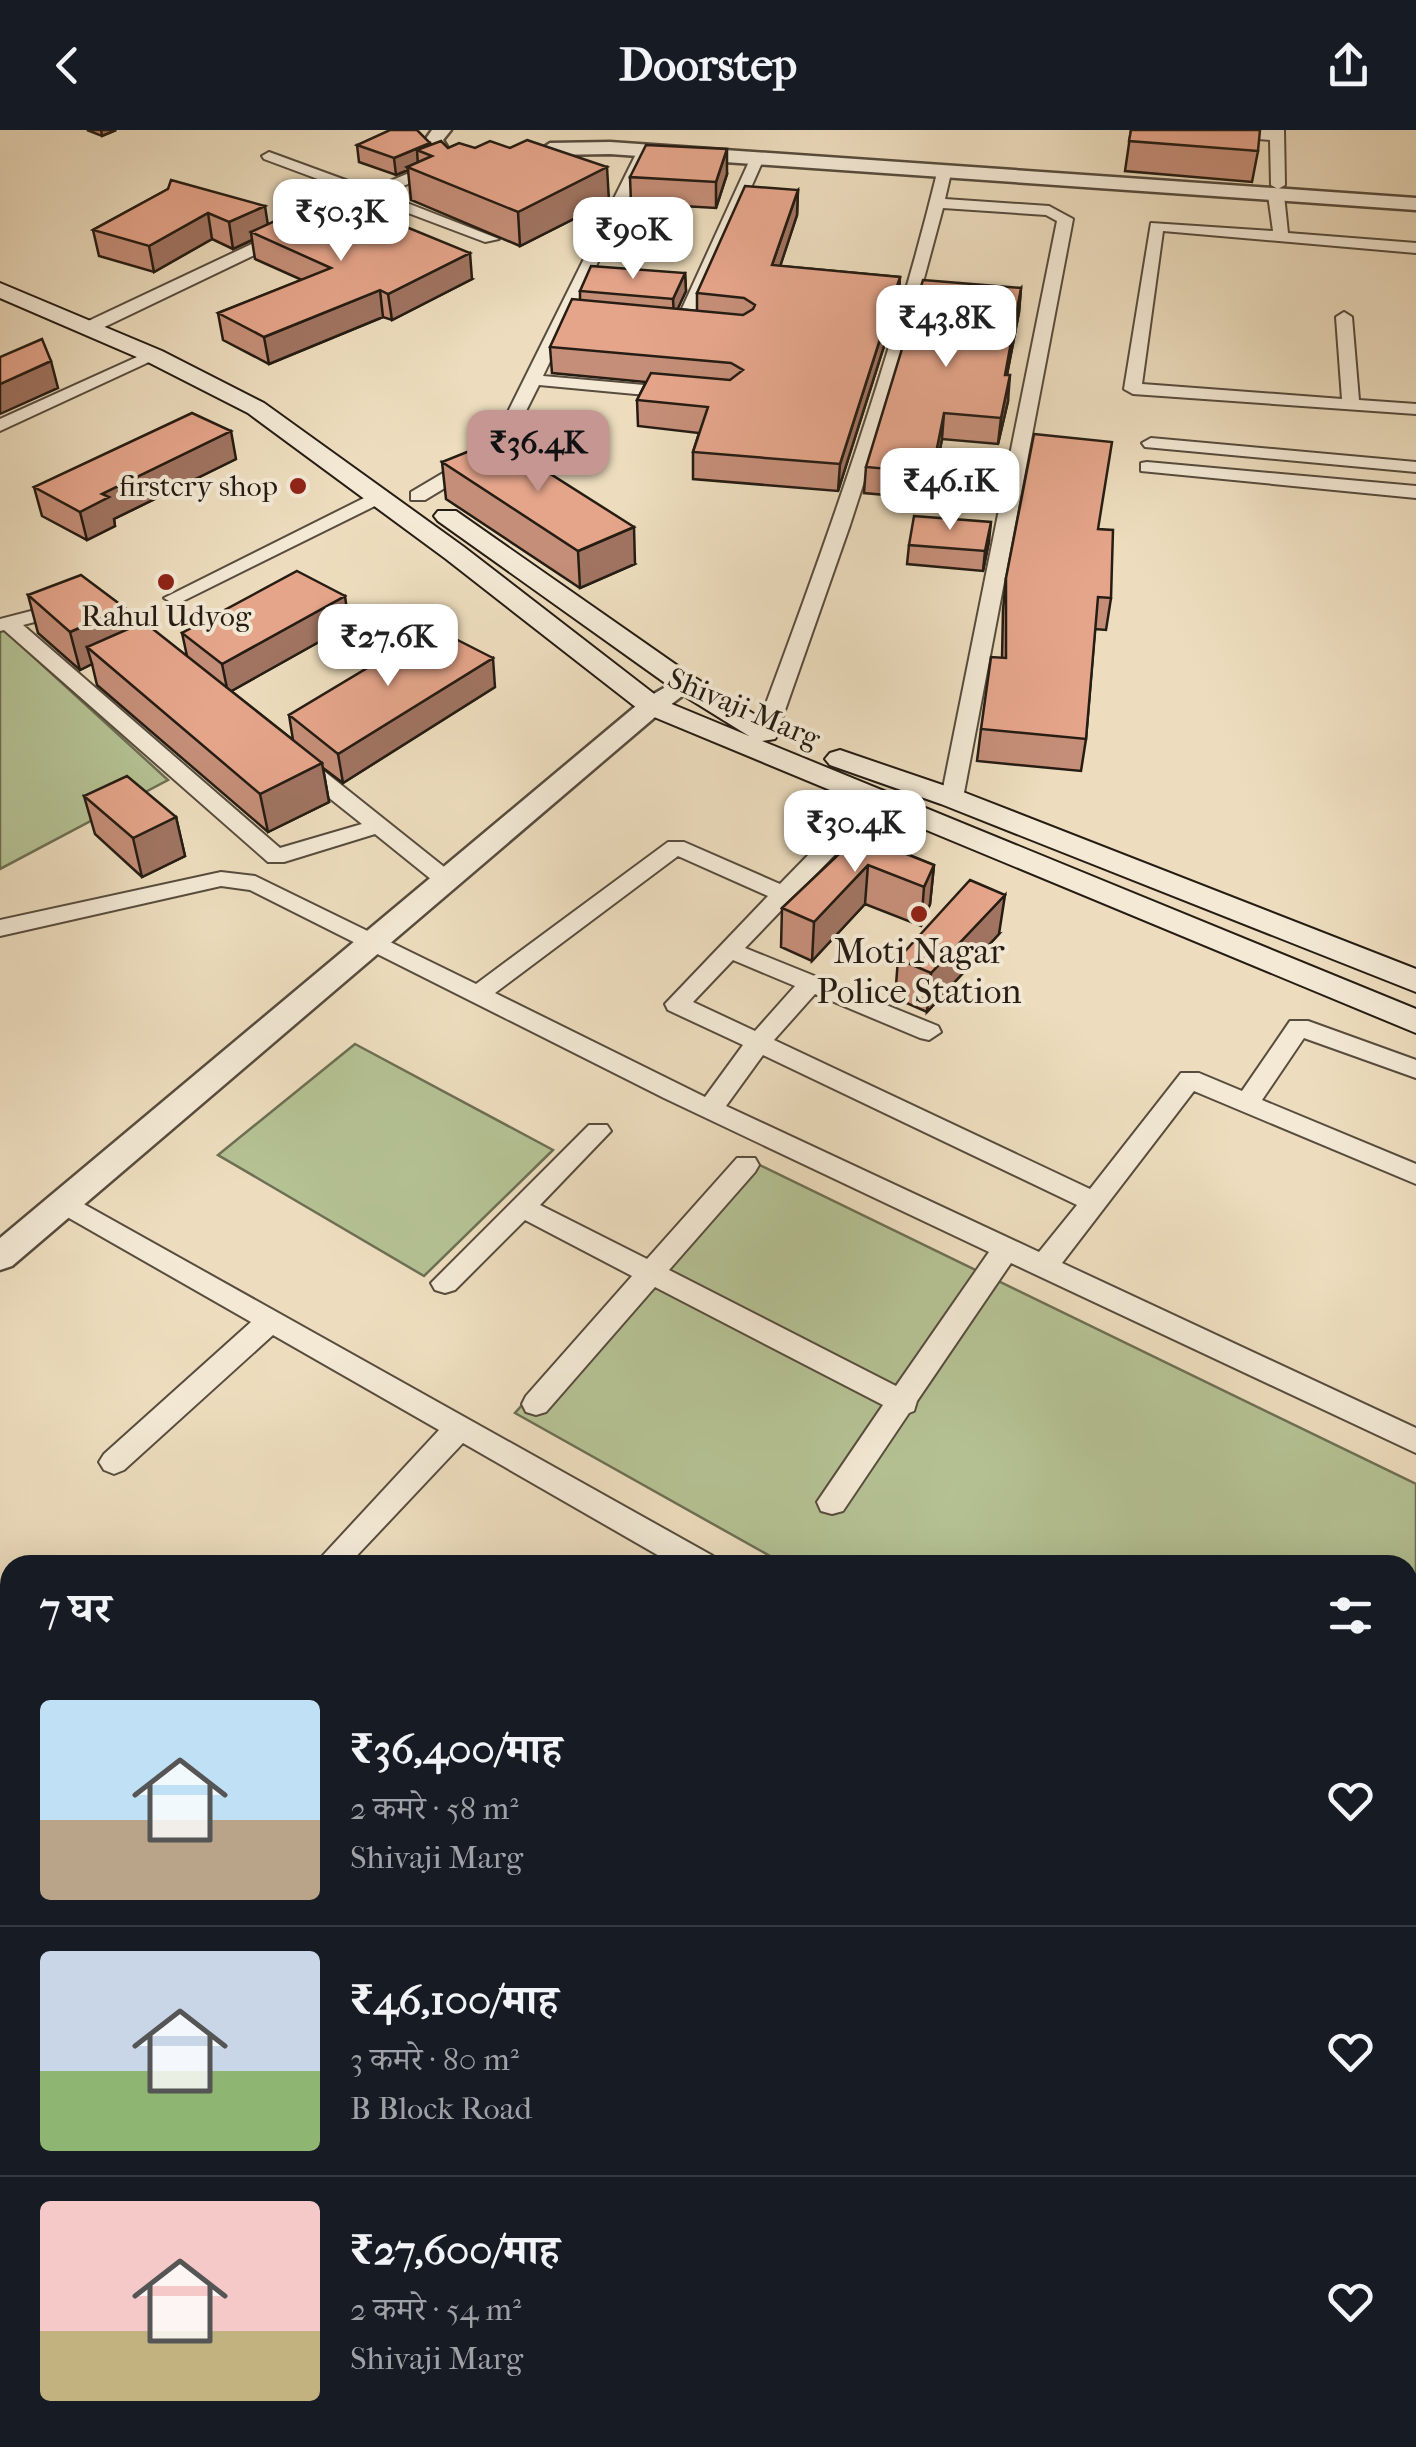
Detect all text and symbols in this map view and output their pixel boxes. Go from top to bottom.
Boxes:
icon: back [40,38,95,93]
icon: share [1321,38,1376,93]
text: Doorstep [619,39,797,92]
pin: ₹50.3K [260,179,422,264]
text: ₹50.3K [295,193,387,230]
pin: ₹90K [574,197,692,282]
text: ₹90K [595,211,671,248]
pin: ₹43.8K [865,285,1027,370]
text: ₹43.8K [898,299,994,336]
pin: ₹36.4K [457,410,619,495]
text: ₹36.4K [489,424,587,461]
pin: ₹46.1K [869,448,1031,533]
text: ₹46.1K [902,462,998,499]
place label: firstcry shop [119,469,278,504]
marker: firstcry shop [287,475,309,497]
marker: Rahul Udyog [155,571,177,593]
place label: Rahul Udyog [81,599,252,634]
pin: ₹27.6K [307,604,469,689]
text: ₹27.6K [340,618,436,655]
street label: Shivaji Marg [662,661,826,757]
pin: ₹30.4K [774,790,936,875]
text: ₹30.4K [806,804,904,841]
marker: Moti Nagar Police Station [908,903,930,925]
place label: Moti Nagar Police Station [817,931,1022,1012]
text: 7 घर [40,1584,111,1633]
icon: filters [1323,1588,1378,1643]
text: ₹36,400/माह [350,1725,562,1774]
icon: home [120,1740,240,1860]
icon: heart [1323,1773,1378,1828]
text: 2 कमरे · 58 m² [350,1790,518,1827]
text: Shivaji Marg [350,1839,523,1876]
text: ₹46,100/माह [350,1976,558,2025]
icon: home [120,1991,240,2111]
icon: heart [1323,2024,1378,2079]
text: 3 कमरे · 80 m² [350,2041,519,2078]
text: B Block Road [350,2090,532,2127]
text: ₹27,600/माह [350,2226,559,2275]
icon: home [120,2241,240,2361]
icon: heart [1323,2274,1378,2329]
text: 2 कमरे · 54 m² [350,2291,521,2328]
text: Shivaji Marg [350,2340,523,2377]

